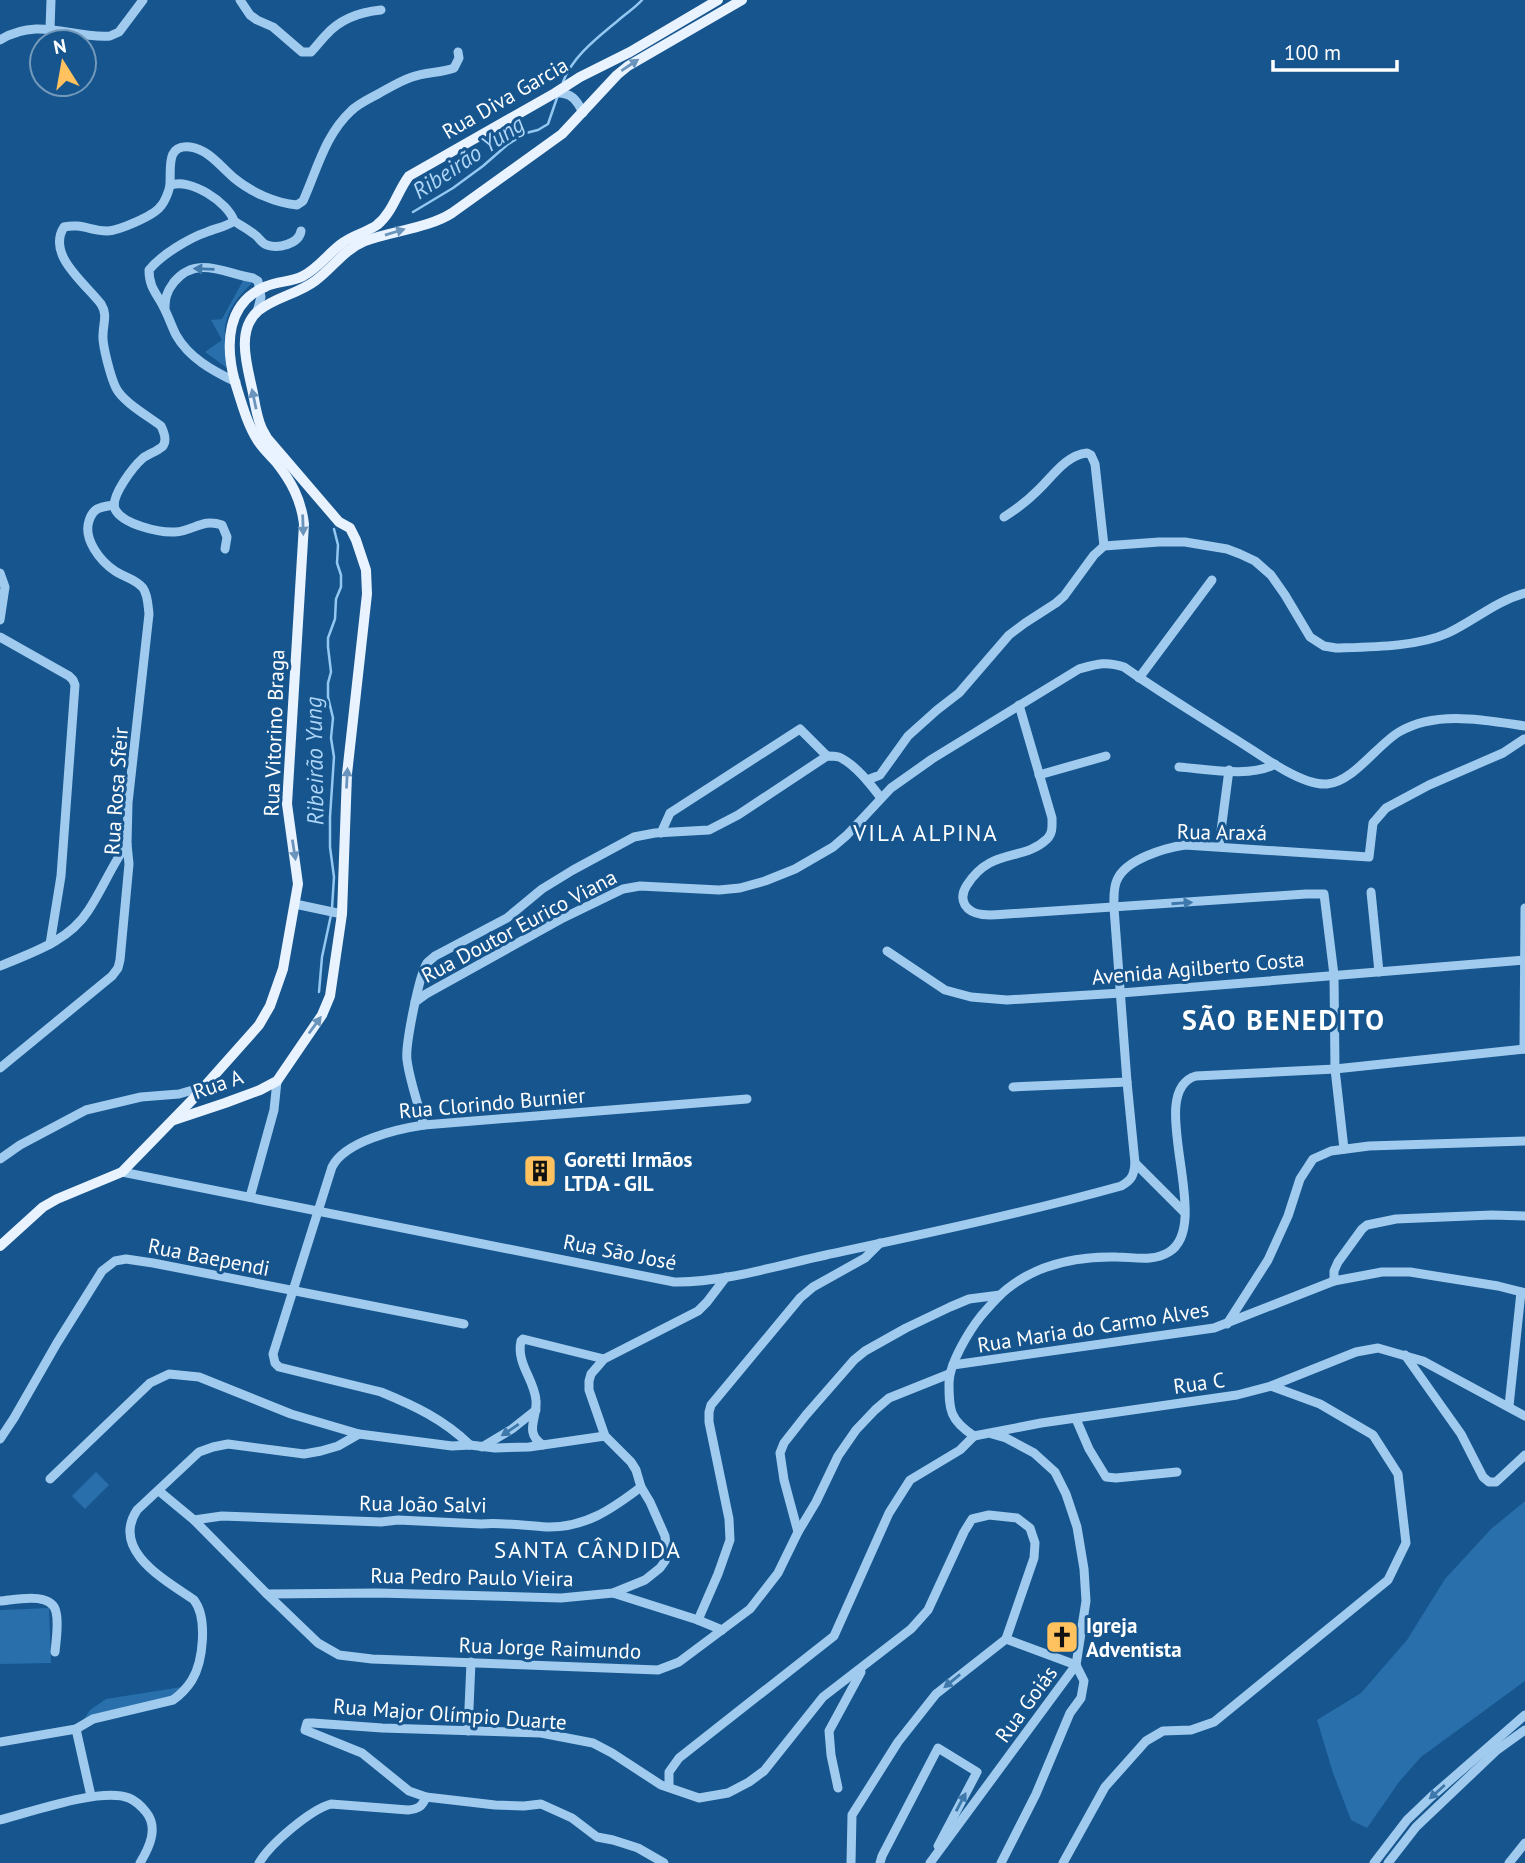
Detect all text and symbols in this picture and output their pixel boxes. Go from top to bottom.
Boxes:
north arrow [28,28,98,98]
scale bar [1273,28,1397,72]
text: N [51,33,68,59]
text: 100 m [1284,39,1341,66]
street label: Rua Diva Garcia [437,51,573,145]
one-way arrow [621,59,640,72]
water label: Ribeirão Yung [406,109,530,205]
one-way arrow [384,227,405,237]
one-way arrow [193,263,215,275]
one-way arrow [249,388,260,410]
one-way arrow [297,515,309,537]
street label: Rua Vitorino Braga [258,649,290,817]
water label: Ribeirão Yung [298,696,330,826]
street label: Rua Rosa Sfeir [98,726,134,856]
one-way arrow [342,766,353,788]
district label: VILA ALPINA [852,818,999,847]
street label: Rua Araxá [1177,818,1267,846]
one-way arrow [289,839,300,861]
street label: Rua Doutor Eurico Viana [417,863,621,989]
one-way arrow [1171,897,1193,908]
street label: Avenida Agilberto Costa [1091,945,1305,991]
district label: SÃO BENEDITO [1182,1001,1386,1038]
one-way arrow [308,1016,322,1034]
street label: Rua A [189,1063,247,1105]
street label: Rua Clorindo Burnier [398,1081,586,1125]
place label: Goretti Irmãos LTDA - GIL [564,1146,693,1197]
building icon: Goretti Irmãos LTDA - GIL [521,1152,559,1190]
street label: Rua São José [561,1228,679,1276]
street label: Rua Baependi [146,1232,272,1282]
street label: Rua Maria do Carmo Alves [975,1295,1211,1359]
street label: Rua C [1172,1366,1226,1400]
one-way arrow [500,1424,519,1437]
street label: Rua João Salvi [359,1489,487,1519]
district label: SANTA CÂNDIDA [494,1535,682,1564]
street label: Rua Pedro Paulo Vieira [370,1562,574,1592]
place label: Igreja Adventista [1086,1612,1182,1663]
church icon: Igreja Adventista [1043,1618,1081,1656]
street label: Rua Jorge Raimundo [458,1631,642,1665]
street label: Rua Goiás [989,1660,1063,1748]
one-way arrow [943,1673,960,1688]
street label: Rua Major Olímpio Duarte [332,1692,568,1736]
one-way arrow [1428,1784,1445,1800]
one-way arrow [955,1792,966,1812]

